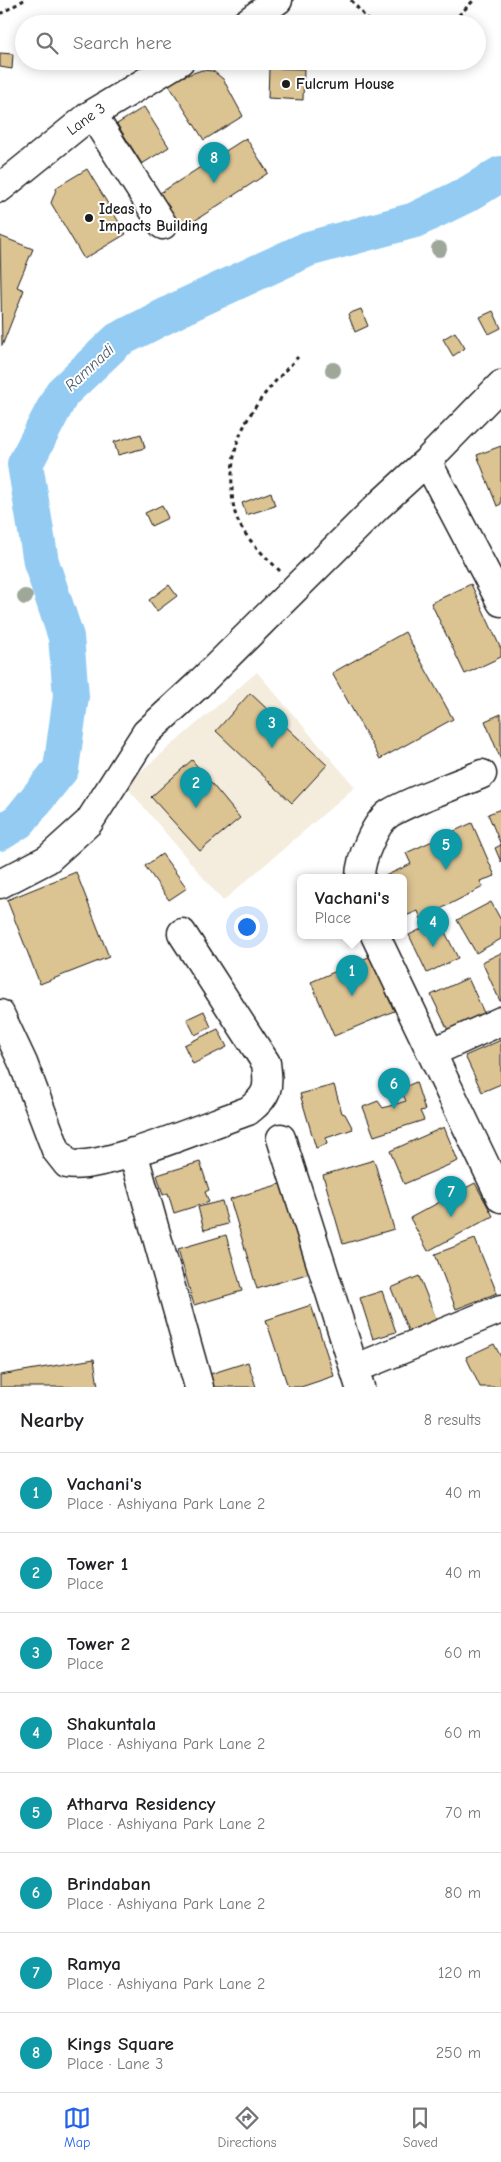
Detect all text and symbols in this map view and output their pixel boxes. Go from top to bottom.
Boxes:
search box [15,15,486,70]
icon: search [33,29,61,57]
text: Search here [73,32,172,54]
place label: Fulcrum House [296,75,394,93]
marker: Fulcrum House [280,78,292,90]
street label: Lane 3 [63,99,109,139]
pin: 8 [198,142,230,183]
place label: Ideas to Impacts Building [99,200,208,235]
marker: Ideas to Impacts Building [83,212,95,224]
water label: Ramnadi [62,340,118,395]
pin: 3 [256,707,288,748]
pin: 2 [180,767,212,808]
pin: 5 [430,829,462,870]
popup [297,874,407,939]
text: Vachani's [315,887,389,909]
pin: 4 [417,906,449,947]
text: Place [315,909,351,927]
your location [234,914,260,940]
pin: 1 [336,955,368,996]
pin: 6 [378,1068,410,1109]
pin: 7 [435,1176,467,1217]
text: Nearby [20,1408,84,1432]
text: 8 results [424,1411,481,1429]
text: Vachani's [67,1473,142,1495]
text: 1 [33,1484,39,1502]
text: 40 m [445,1484,481,1502]
text: Place · Ashiyana Park Lane 2 [67,1495,265,1513]
text: Tower 1 [67,1553,128,1575]
text: 2 [32,1564,40,1582]
text: 40 m [445,1564,481,1582]
text: Place [67,1575,103,1593]
text: Tower 2 [67,1633,130,1655]
text: 3 [32,1644,40,1662]
text: 60 m [444,1644,481,1662]
text: Place [67,1655,103,1673]
text: Shakuntala [67,1713,156,1735]
text: 4 [32,1724,40,1742]
text: 60 m [444,1724,481,1742]
text: Place · Ashiyana Park Lane 2 [67,1735,265,1753]
text: Atharva Residency [67,1793,216,1815]
text: 5 [32,1804,40,1822]
text: 70 m [445,1804,481,1822]
text: Place · Ashiyana Park Lane 2 [67,1815,265,1833]
text: Brindaban [67,1873,151,1895]
text: 6 [32,1884,40,1902]
text: 80 m [444,1884,481,1902]
text: Place · Ashiyana Park Lane 2 [67,1895,265,1913]
text: Ramya [67,1953,121,1975]
text: 7 [32,1964,40,1982]
text: 120 m [438,1964,481,1982]
text: Place · Ashiyana Park Lane 2 [67,1975,265,1993]
text: Kings Square [67,2033,174,2055]
text: 8 [32,2044,40,2062]
text: 250 m [436,2044,481,2062]
text: Place · Lane 3 [67,2055,163,2073]
tab: Map [63,2104,91,2151]
tab: Directions [217,2104,277,2151]
tab: Saved [403,2104,438,2151]

